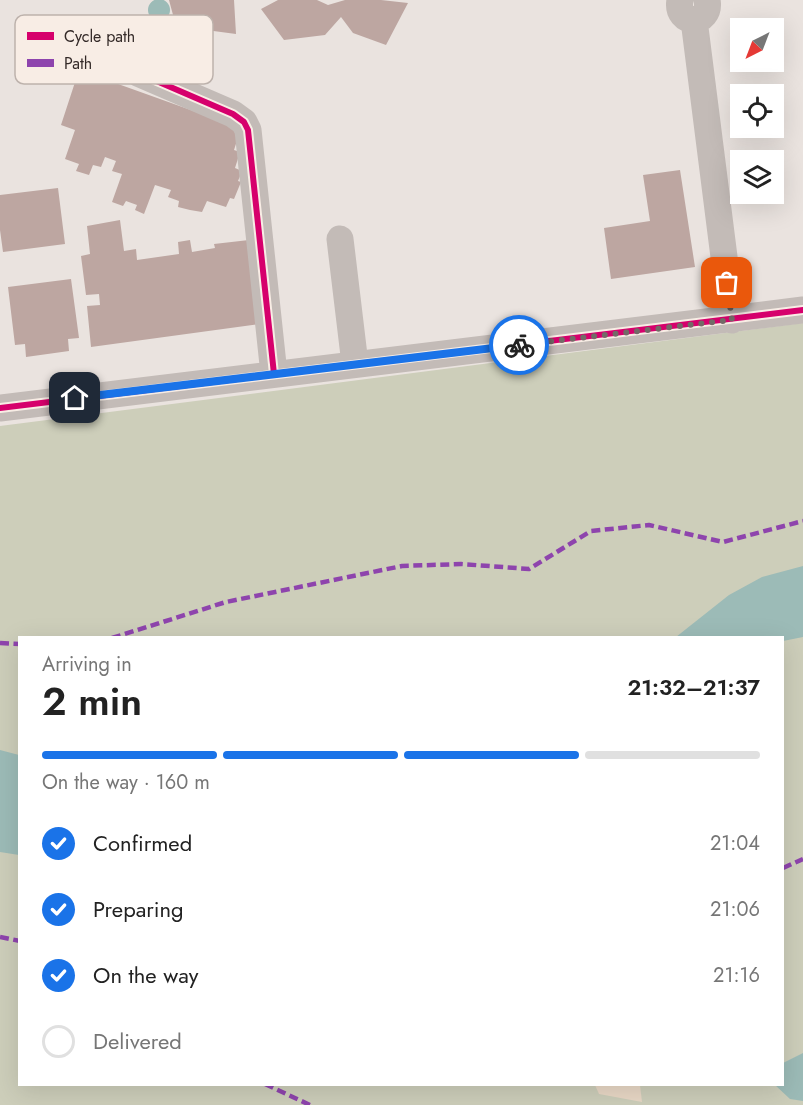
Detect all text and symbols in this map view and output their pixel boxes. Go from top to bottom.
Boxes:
legend [15,15,213,84]
north arrow [730,18,784,72]
map controls [730,18,784,204]
text: Cycle path [64,25,135,48]
text: Path [64,52,92,75]
button: locate [730,84,784,138]
button: layers [730,150,784,204]
pin [701,257,752,308]
icon: bag [710,266,743,299]
courier [489,315,549,375]
icon: bike [503,329,536,362]
pin [49,372,100,423]
icon: home [58,381,91,414]
text: Arriving in [42,650,132,679]
text: 21:32–21:37 [627,671,760,703]
text: 2 min [42,673,142,730]
text: On the way · 160 m [42,768,210,797]
icon: check [42,827,75,860]
text: Confirmed [93,827,192,859]
text: 21:04 [710,829,760,858]
icon: check [42,893,75,926]
text: Preparing [93,893,184,925]
text: 21:06 [710,895,760,924]
icon: check [42,959,75,992]
text: On the way [93,959,198,991]
text: 21:16 [713,961,760,990]
text: Delivered [93,1025,182,1057]

